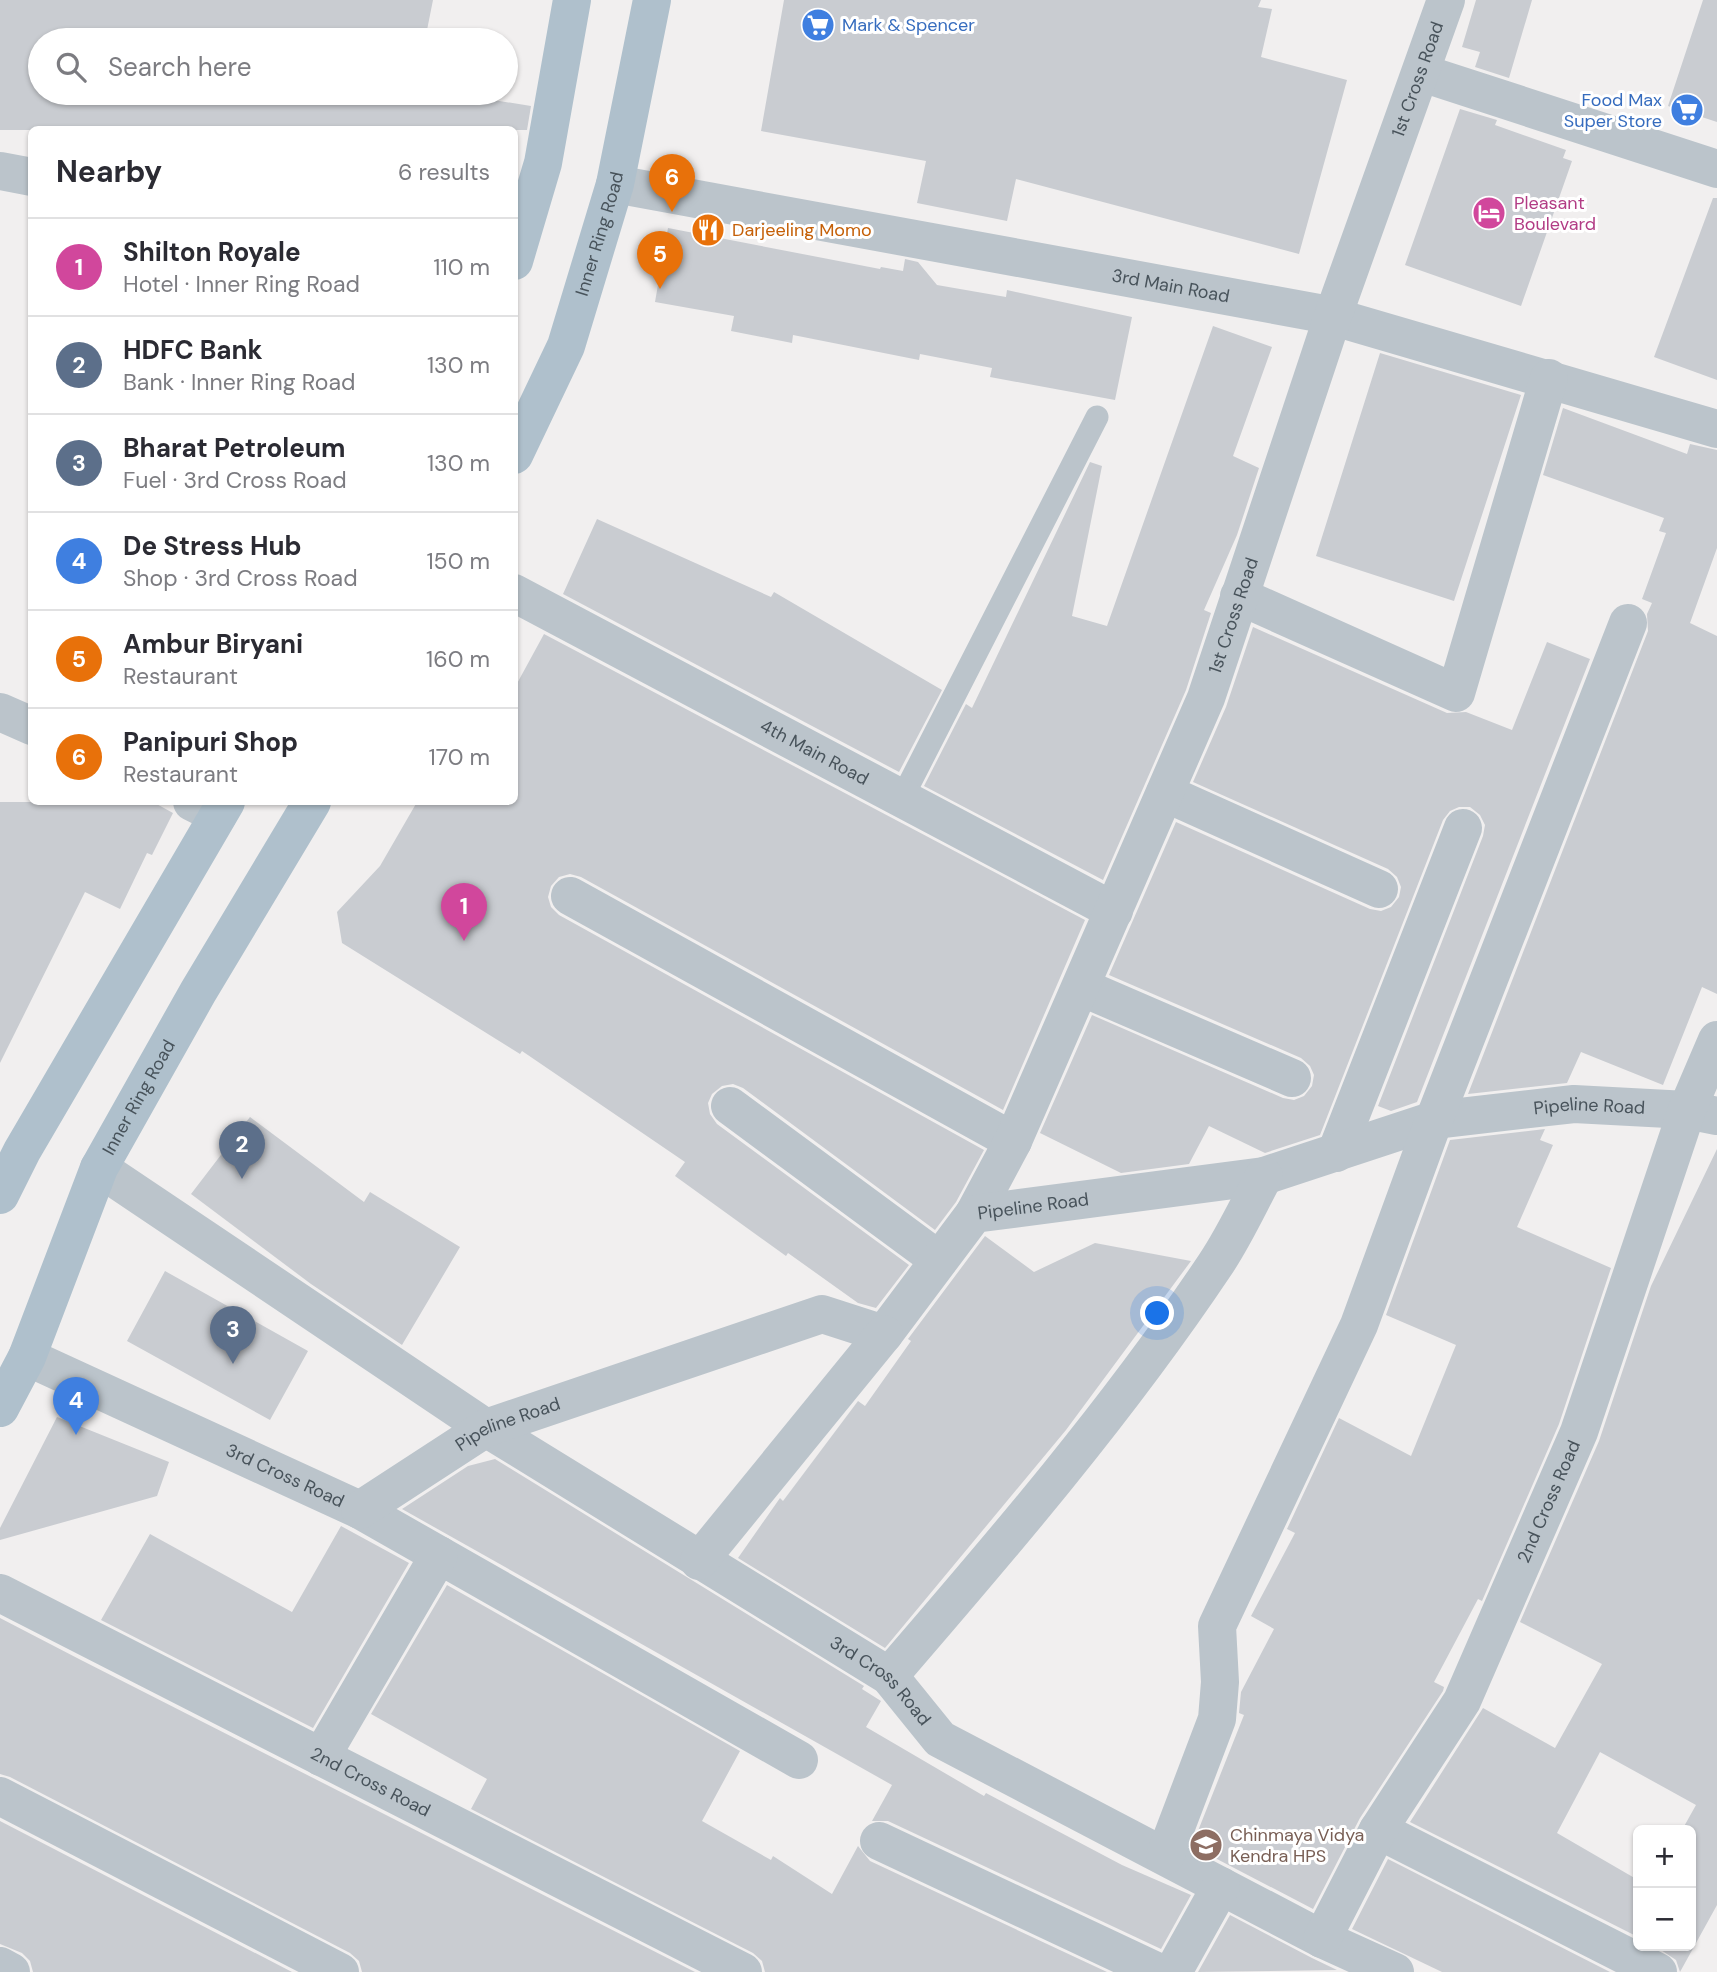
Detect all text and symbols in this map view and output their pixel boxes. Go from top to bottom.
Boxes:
supermarket icon: Mark & Spencer [799,6,837,44]
place label: Mark & Spencer [842,13,975,37]
street label: 1st Cross Road [1386,18,1449,140]
search box [28,28,518,105]
icon: search [52,48,90,86]
text: Search here [108,50,251,84]
place label: Food Max Super Store [1564,88,1662,133]
supermarket icon: Food Max Super Store [1668,91,1706,129]
text: Nearby [56,152,162,191]
pin: 6 [649,154,695,212]
text: 6 results [398,157,490,187]
street label: Inner Ring Road [570,170,629,299]
place label: Pleasant Boulevard [1514,191,1596,236]
hotel icon: Pleasant Boulevard [1470,194,1508,232]
restaurant icon: Darjeeling Momo [689,211,727,249]
place label: Darjeeling Momo [732,218,872,242]
pin: 5 [637,231,683,289]
text: Shilton Royale [123,235,301,269]
text: 1 [75,252,83,282]
text: 110 m [433,252,490,282]
street label: 3rd Main Road [1110,263,1232,308]
text: Hotel · Inner Ring Road [123,269,360,299]
text: HDFC Bank [123,333,263,367]
text: 2 [72,350,86,380]
text: 130 m [427,350,490,380]
text: Bank · Inner Ring Road [123,367,355,397]
text: Bharat Petroleum [123,431,345,465]
text: 3 [72,448,86,478]
text: 130 m [427,448,490,478]
text: Fuel · 3rd Cross Road [123,465,347,495]
text: De Stress Hub [123,529,302,563]
text: 4 [72,546,86,576]
text: 150 m [426,546,490,576]
street label: 1st Cross Road [1203,554,1264,677]
text: Shop · 3rd Cross Road [123,563,358,593]
text: Ambur Biryani [123,627,303,661]
text: 5 [72,644,86,674]
text: 160 m [426,644,490,674]
text: Restaurant [123,661,238,691]
street label: 4th Main Road [756,714,873,791]
text: Panipuri Shop [123,725,298,759]
text: 6 [72,742,86,772]
text: 170 m [429,742,490,772]
text: Restaurant [123,759,238,789]
pin: 1 [441,883,487,941]
street label: Inner Ring Road [97,1035,181,1159]
street label: Pipeline Road [1532,1092,1646,1121]
pin: 2 [219,1121,265,1179]
street label: Pipeline Road [976,1187,1090,1225]
your location [1140,1296,1174,1330]
pin: 3 [210,1306,256,1364]
pin: 4 [53,1377,99,1435]
street label: Pipeline Road [451,1392,563,1457]
street label: 2nd Cross Road [1512,1436,1586,1567]
street label: 3rd Cross Road [222,1438,348,1513]
street label: 3rd Cross Road [825,1630,936,1731]
street label: 2nd Cross Road [307,1741,435,1823]
place label: Chinmaya Vidya Kendra HPS [1230,1823,1364,1868]
map controls [1633,1825,1696,1951]
button: + [1633,1825,1696,1888]
school or university icon: Chinmaya Vidya Kendra HPS [1187,1826,1225,1864]
button: − [1633,1888,1696,1951]

